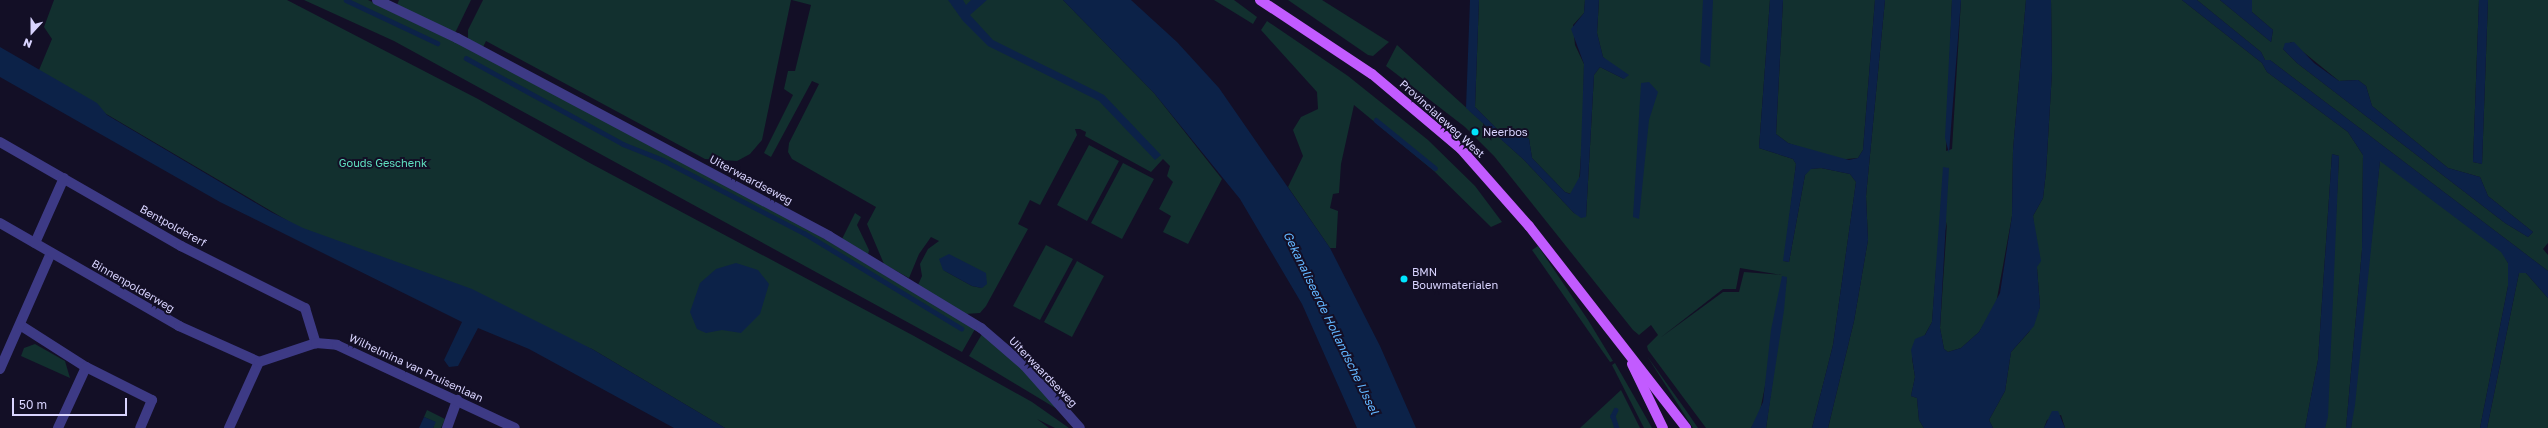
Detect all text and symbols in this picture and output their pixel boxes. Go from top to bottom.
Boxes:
north arrow [12,12,52,52]
text: N [21,36,34,51]
street label: Provincialeweg West [1397,77,1487,161]
place label: Neerbos [1483,125,1528,139]
marker: Neerbos [1470,127,1480,137]
street label: Uiterwaardseweg [707,152,795,208]
park label: Gouds Geschenk [339,156,427,170]
street label: Bentpoldererf [138,202,208,250]
water label: Gekanaliseerde Hollandsche IJssel [1280,229,1382,417]
street label: Binnenpolderweg [89,257,177,315]
place label: BMN Bouwmaterialen [1412,266,1498,292]
marker: BMN Bouwmaterialen [1399,274,1409,284]
street label: Wilhelmina van Pruisenlaan [347,331,485,405]
street label: Uiterwaardseweg [1006,334,1080,410]
scale bar [14,390,129,416]
text: 50 m [19,397,47,412]

